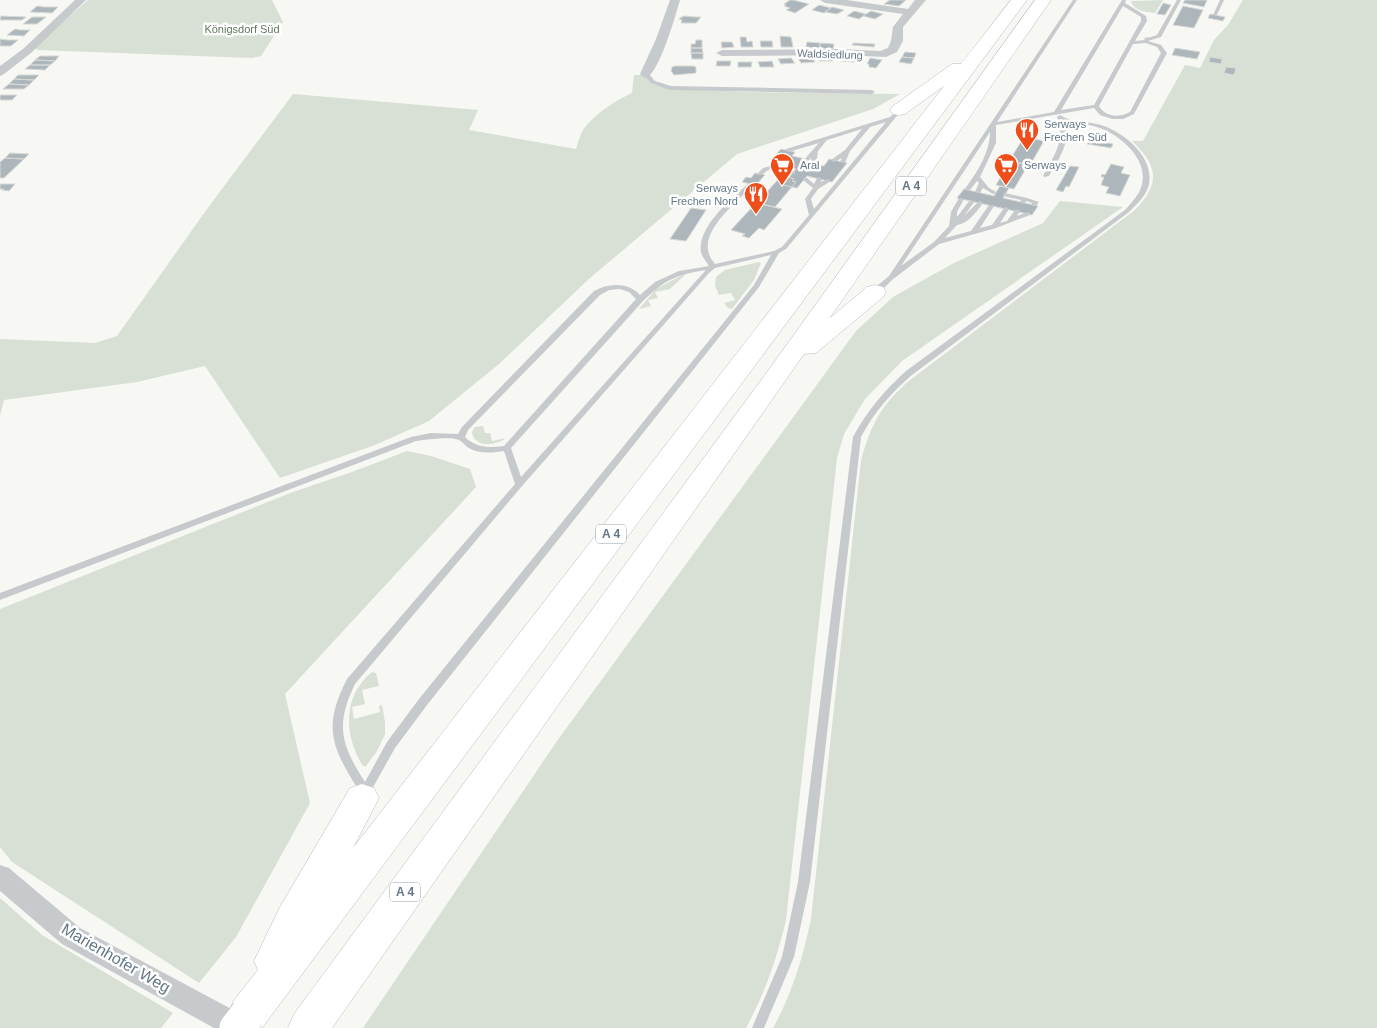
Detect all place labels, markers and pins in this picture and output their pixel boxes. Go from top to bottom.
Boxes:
restaurant icon: Serways Frechen Süd [1014,117,1040,151]
place label: Serways Frechen Süd [1044,118,1107,143]
supermarket icon: Aral [769,152,795,186]
supermarket icon: Serways [993,152,1019,186]
place label: Aral [800,159,820,171]
place label: Serways [1024,159,1067,171]
restaurant icon: Serways Frechen Nord [743,181,769,215]
place label: Serways Frechen Nord [671,182,738,207]

